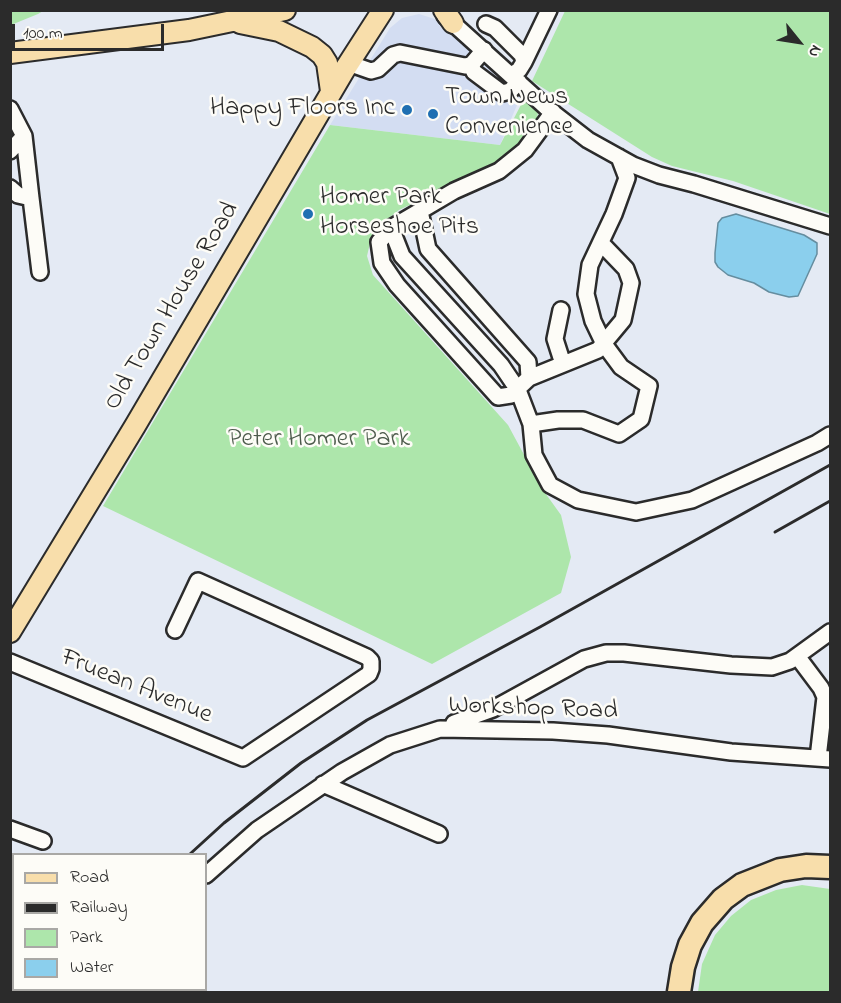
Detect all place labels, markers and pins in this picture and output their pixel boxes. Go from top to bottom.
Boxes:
place label: Town News Convenience [445,83,573,144]
place label: Happy Floors Inc [210,94,395,126]
marker: Happy Floors Inc [400,103,414,117]
marker: Town News Convenience [426,107,440,121]
place label: Homer Park Horseshoe Pits [320,183,479,244]
marker: Homer Park Horseshoe Pits [301,207,315,221]

